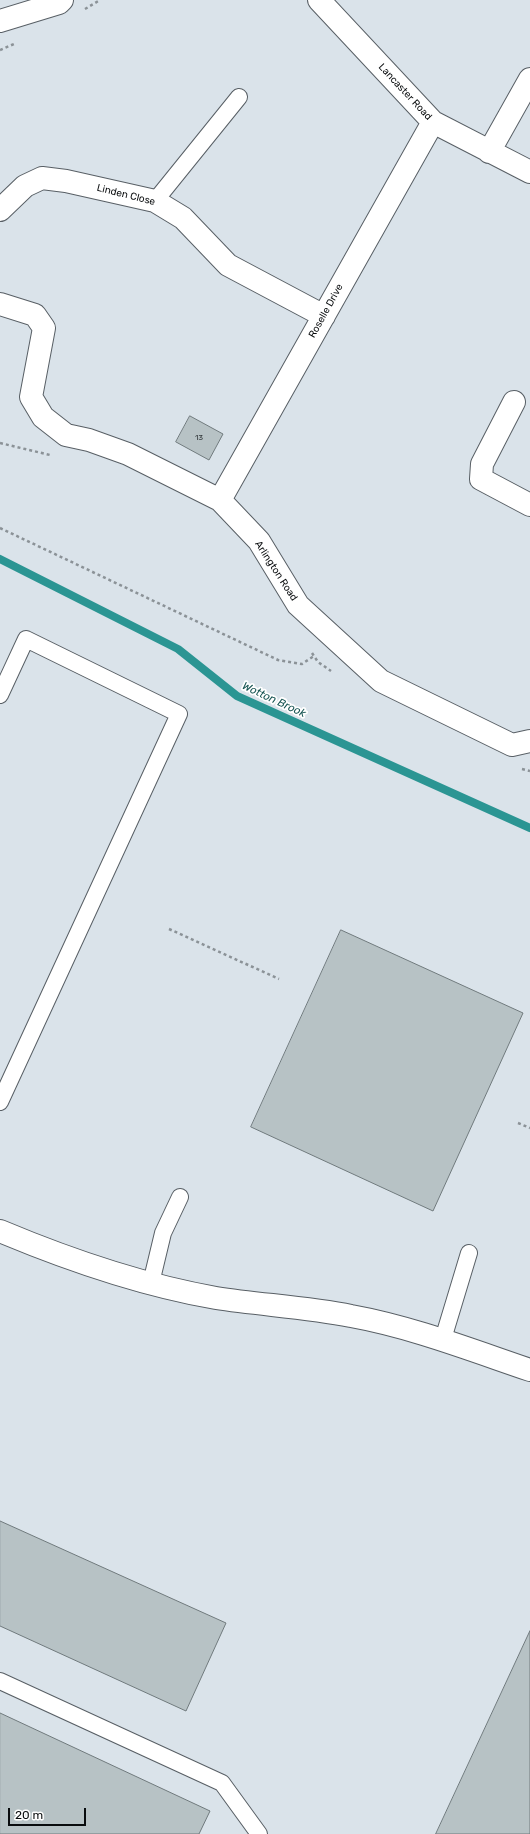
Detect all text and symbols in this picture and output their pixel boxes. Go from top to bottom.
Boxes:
street label: Lancaster Road [376,61,434,123]
street label: Linden Close [96,182,156,208]
street label: Roselle Drive [306,282,346,340]
house number: 13 [195,433,203,443]
street label: Arlington Road [252,539,300,603]
water label: Wotton Brook [240,680,308,720]
scale bar [10,1800,88,1826]
text: 20 m [15,1808,43,1822]

